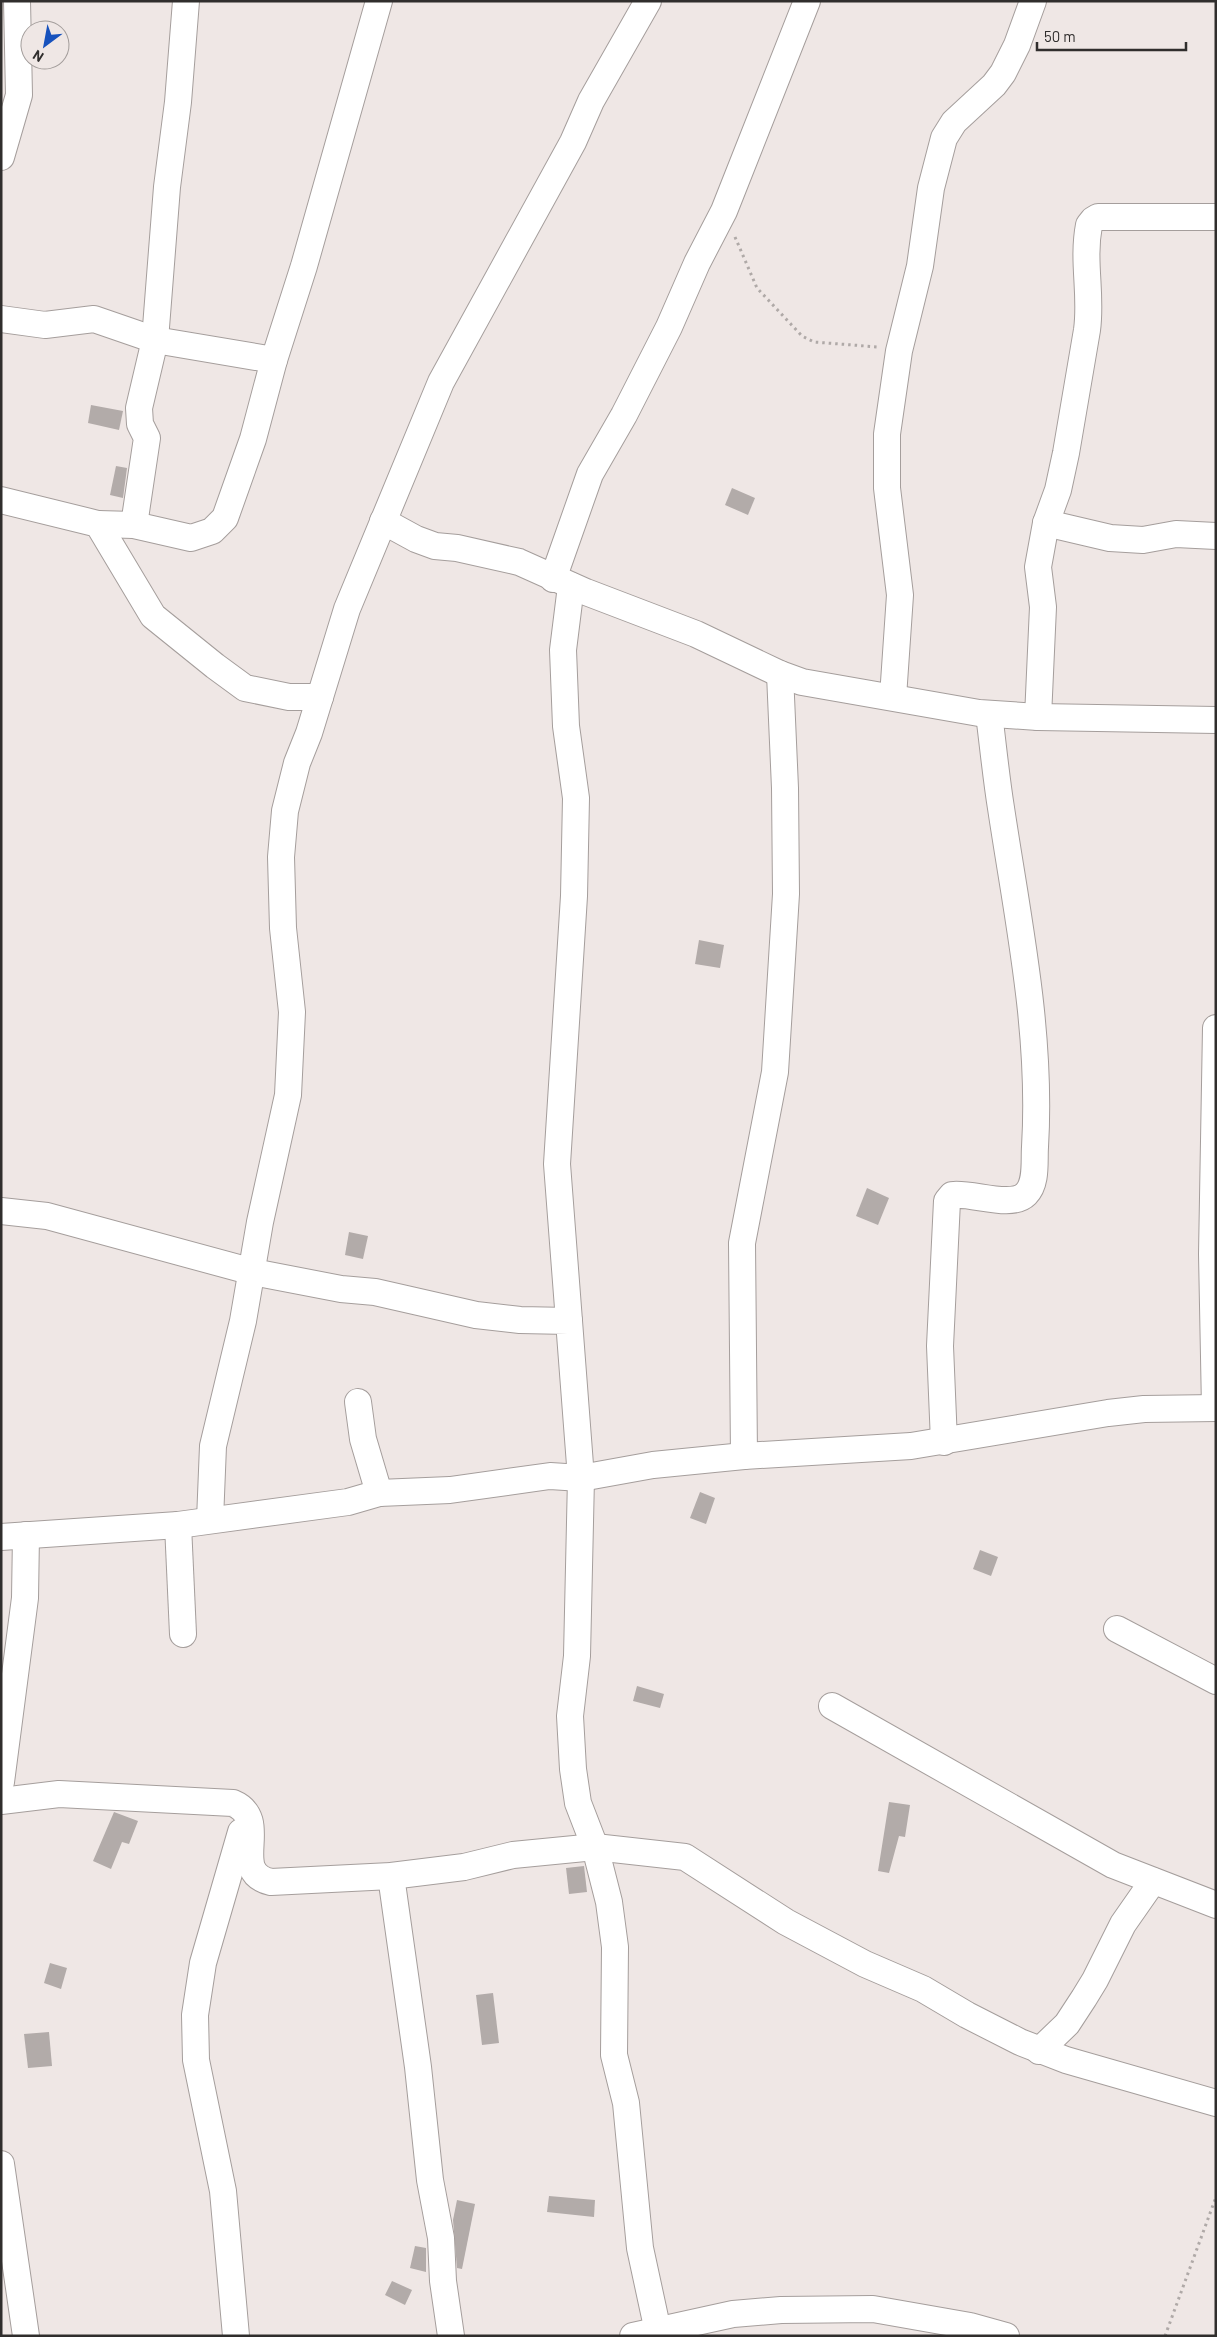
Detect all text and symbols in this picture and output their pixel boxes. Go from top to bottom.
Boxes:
north arrow [20,20,70,70]
scale bar [1037,20,1186,52]
text: 50 m [1044,27,1076,45]
text: N [29,47,46,66]

